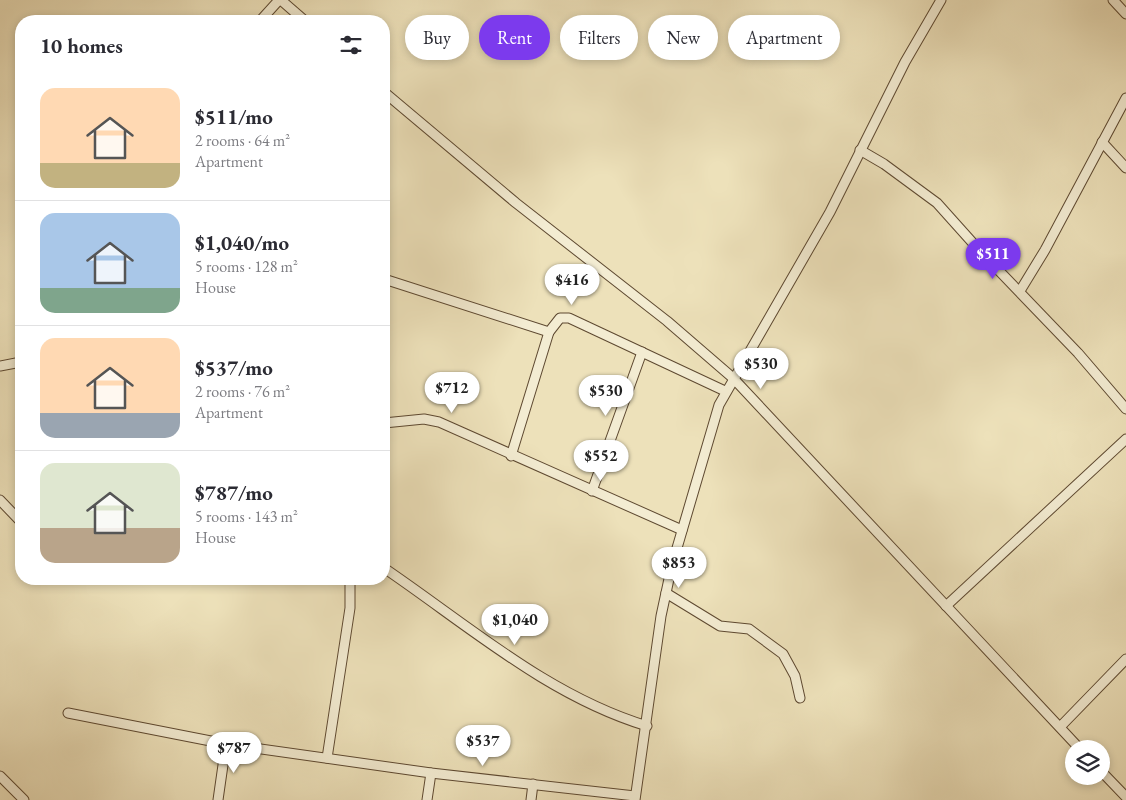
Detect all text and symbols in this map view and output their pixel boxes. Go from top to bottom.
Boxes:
chip: Buy [405,15,469,60]
chip: Rent [479,15,550,60]
chip: Filters [560,15,638,60]
chip: New [648,15,718,60]
chip: Apartment [728,15,840,60]
icon: filters [337,31,365,59]
text: 10 homes [40,32,123,59]
text: $511/mo [195,103,273,130]
icon: home [80,108,140,168]
text: 2 rooms · 64 m² [195,130,290,151]
text: Apartment [195,151,263,172]
text: $1,040/mo [195,229,289,256]
icon: home [80,233,140,293]
pin: $511 [963,238,1023,280]
text: $511 [977,243,1009,264]
text: 5 rooms · 128 m² [195,256,298,277]
pin: $416 [542,264,602,306]
text: $416 [556,269,588,290]
text: House [195,277,236,298]
pin: $530 [731,348,791,390]
text: $530 [745,353,777,374]
text: $537/mo [195,354,273,381]
icon: home [80,358,140,418]
pin: $712 [422,372,482,414]
pin: $530 [576,374,636,417]
text: $712 [436,377,468,398]
text: $530 [590,380,622,401]
text: 2 rooms · 76 m² [195,381,290,402]
text: Apartment [195,402,263,423]
pin: $552 [571,440,631,482]
text: $552 [585,445,617,466]
text: $787/mo [195,479,273,506]
icon: home [80,483,140,543]
text: 5 rooms · 143 m² [195,506,298,527]
text: House [195,527,236,548]
pin: $853 [649,546,709,589]
text: $853 [663,552,695,573]
pin: $1,040 [474,604,556,646]
text: $1,040 [492,609,538,630]
pin: $537 [453,724,513,767]
text: $537 [467,730,499,751]
pin: $787 [204,732,264,774]
text: $787 [218,737,250,758]
map controls [1065,740,1110,785]
button: layers [1065,740,1110,785]

